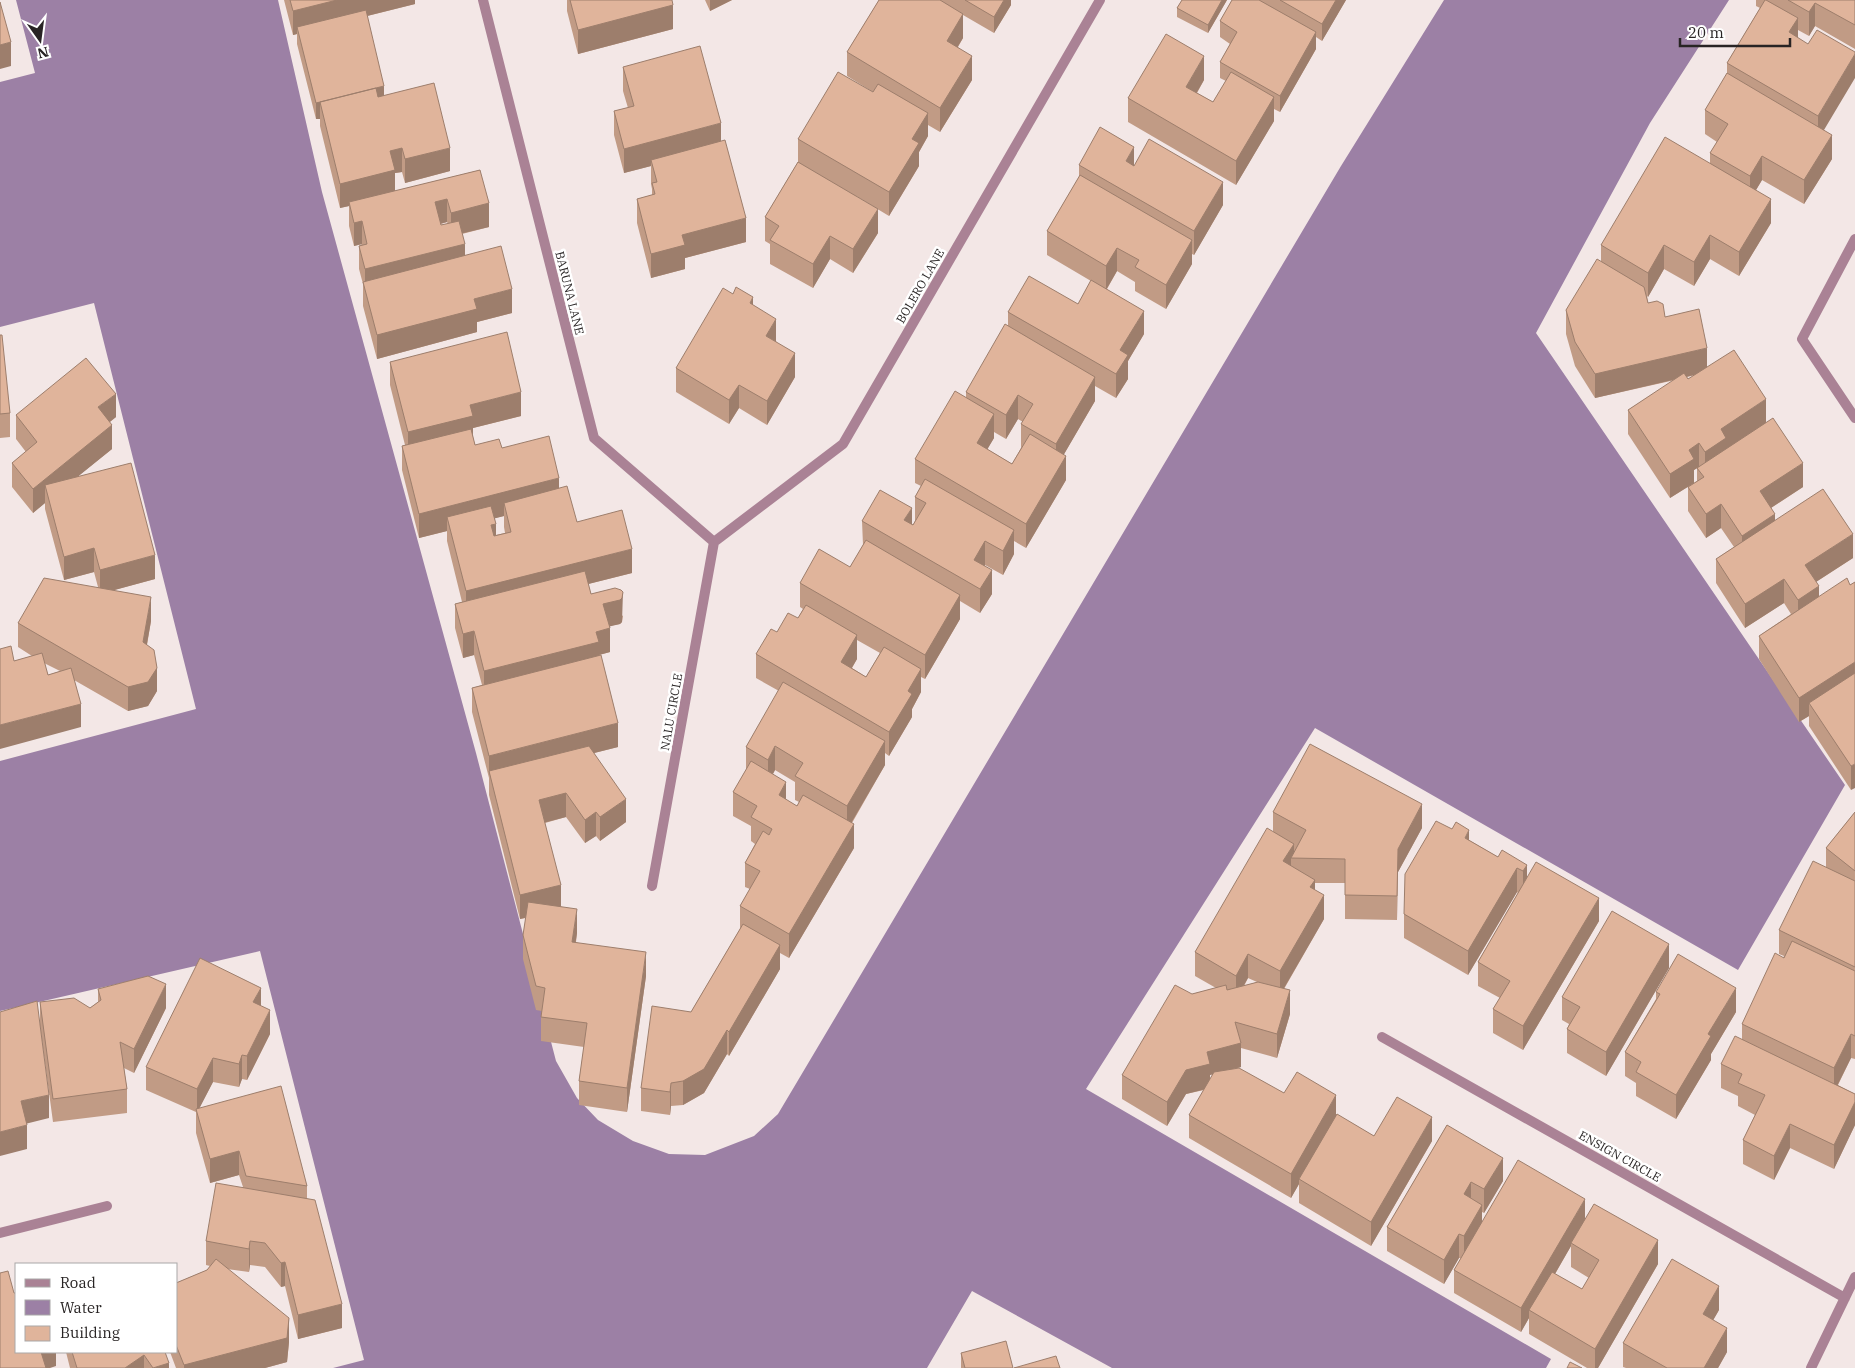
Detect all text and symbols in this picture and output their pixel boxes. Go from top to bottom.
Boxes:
north arrow [15,15,65,65]
scale bar [1680,15,1790,47]
text: 20 m [1688,23,1724,42]
text: N [36,43,51,63]
street label: BOLERO LANE [893,246,947,326]
street label: BARUNA LANE [552,250,588,336]
street label: NALU CIRCLE [657,672,685,752]
street label: ENSIGN CIRCLE [1576,1127,1664,1185]
legend [15,1263,178,1353]
text: Road [60,1273,96,1292]
text: Water [60,1298,102,1317]
text: Building [60,1323,120,1342]

